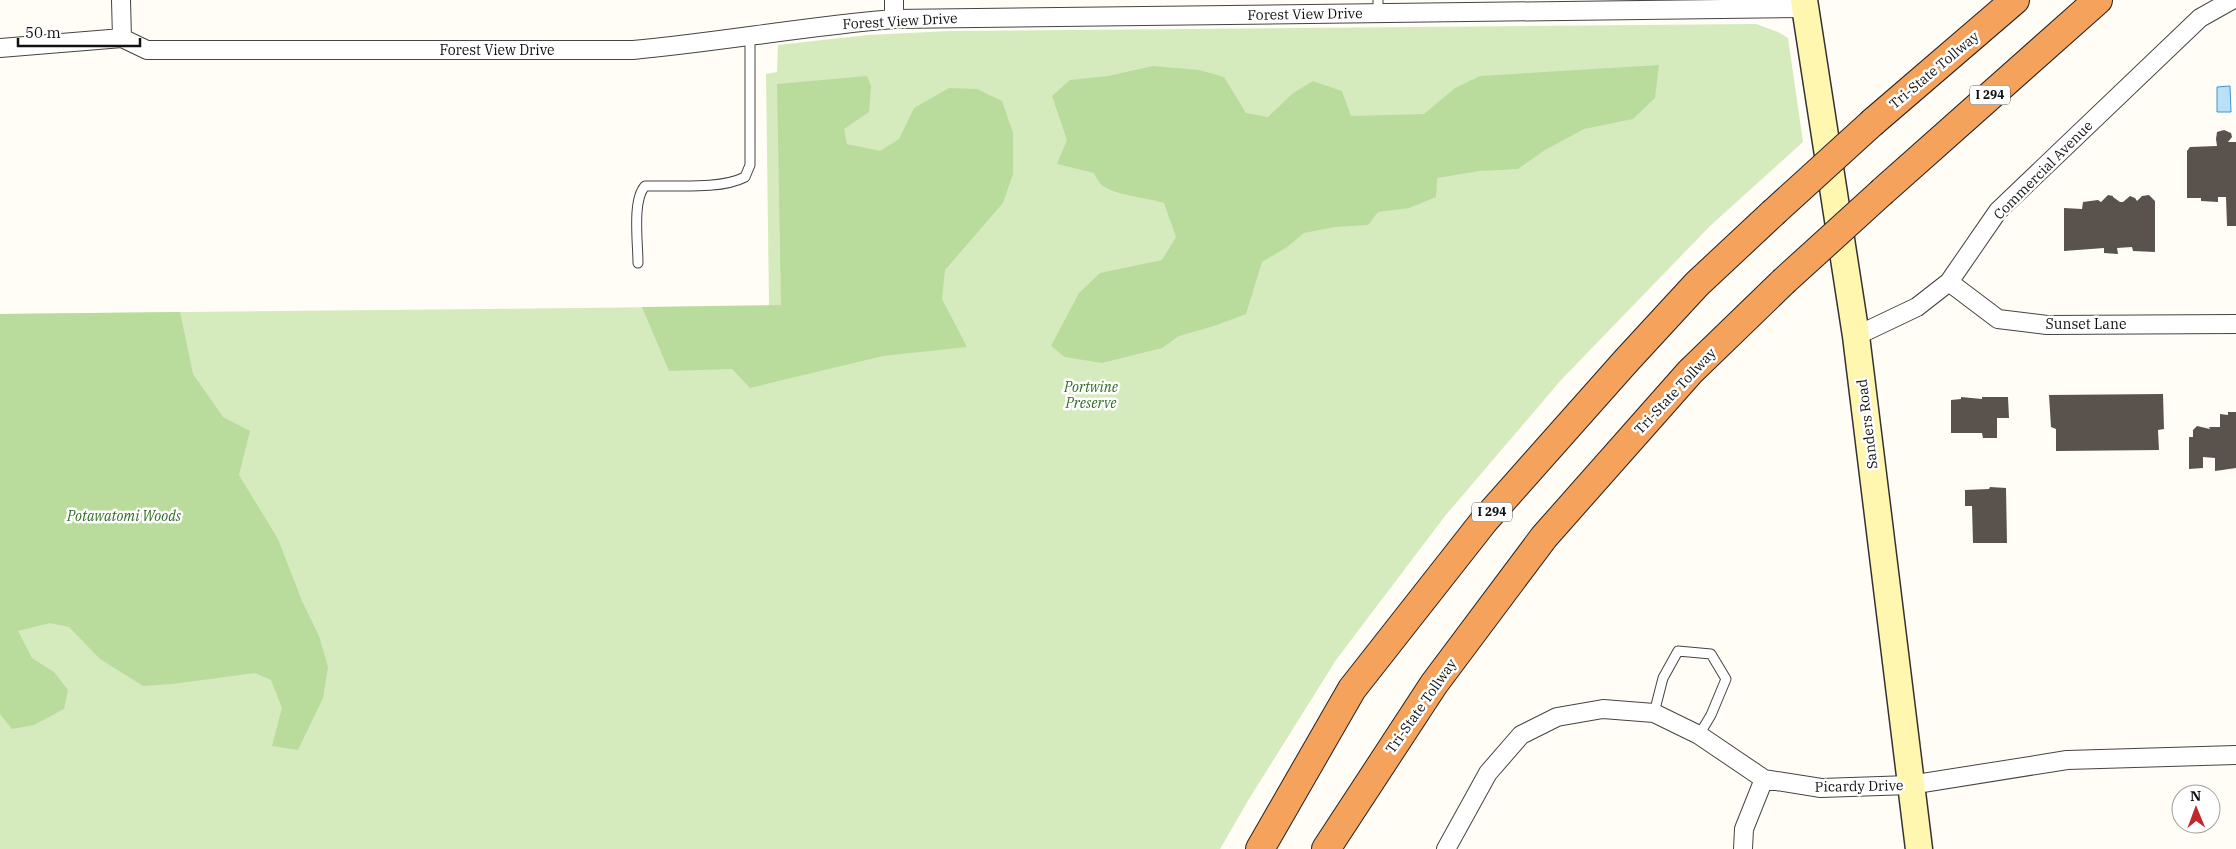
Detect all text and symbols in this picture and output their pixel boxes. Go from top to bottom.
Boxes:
street label: Forest View Drive [1247,4,1363,24]
street label: Forest View Drive [842,9,958,33]
scale bar [18,15,140,47]
text: 50 m [25,23,61,42]
street label: Tri-State Tollway [1885,27,1983,113]
street label: Forest View Drive [439,41,555,59]
road number: I 294 [1970,86,2010,104]
street label: Commercial Avenue [1990,117,2096,223]
street label: Sunset Lane [2046,315,2126,333]
street label: Tri-State Tollway [1630,344,1720,438]
park label: Portwine Preserve [1063,378,1119,412]
street label: Sanders Road [1852,378,1881,470]
road number: I 294 [1472,502,1512,522]
park label: Potawatomi Woods [66,507,182,525]
street label: Tri-State Tollway [1382,655,1461,757]
street label: Picardy Drive [1814,776,1904,796]
north arrow [2171,784,2221,834]
text: N [2190,787,2201,805]

